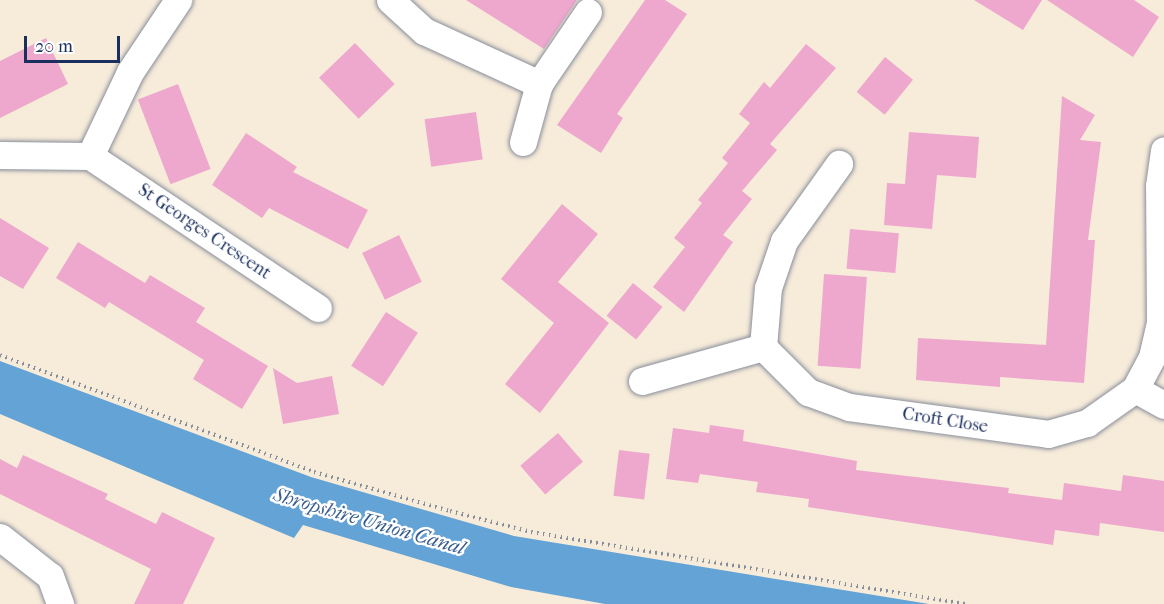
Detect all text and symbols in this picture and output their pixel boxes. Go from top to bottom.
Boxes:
scale bar [27,24,123,62]
text: 20 m [35,36,73,57]
street label: St Georges Crescent [133,180,275,284]
street label: Croft Close [901,404,989,438]
water label: Shropshire Union Canal [271,482,467,560]

